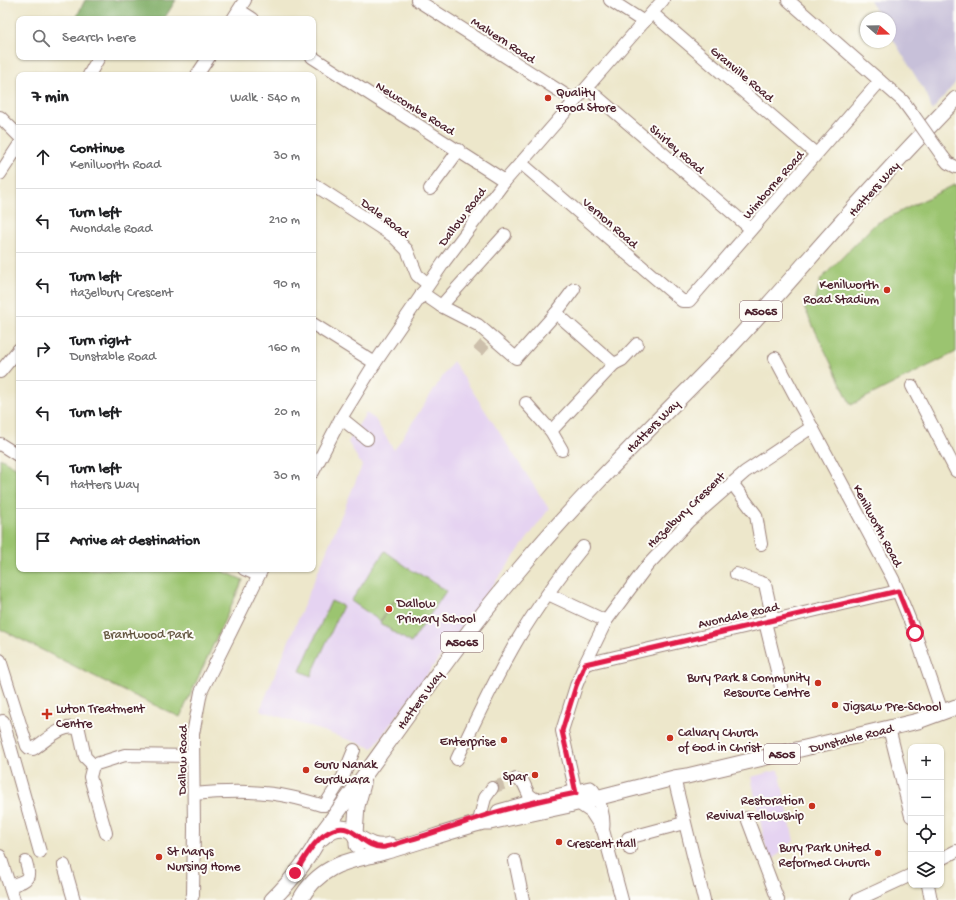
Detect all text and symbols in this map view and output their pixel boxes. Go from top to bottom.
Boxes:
north arrow [860,12,896,48]
street label: Malvern Road [468,15,539,68]
search box [16,16,316,60]
icon: search [30,27,52,49]
text: Search here [62,29,136,47]
street label: Granville Road [706,44,777,107]
street label: Newcombe Road [372,79,458,140]
place label: Quality Food Store [555,86,617,116]
text: 7 min [32,88,69,108]
text: Walk · 540 m [230,91,300,106]
marker: Quality Food Store [543,93,553,103]
street label: Shirley Road [646,122,708,179]
text: Continue [70,140,124,158]
icon: ahead [32,146,54,168]
street label: Wimborne Road [740,147,809,223]
text: 30 m [274,149,300,164]
text: Kenilworth Road [70,158,161,173]
street label: Hatters Way [846,159,904,220]
street label: Dallow Road [435,184,491,251]
street label: Dale Road [357,195,413,243]
street label: Vernon Road [578,195,641,253]
text: Turn left [70,204,121,222]
icon: left [32,210,54,232]
text: 210 m [269,213,300,228]
text: Avondale Road [70,222,152,237]
text: Turn left [70,268,121,286]
icon: left [32,274,54,296]
text: 90 m [274,277,300,292]
place label: Kenilworth Road Stadium [803,278,879,308]
marker: Kenilworth Road Stadium [882,285,892,295]
text: Hazelbury Crescent [70,286,173,301]
road number: A5065 [740,301,782,321]
text: Turn right [70,332,130,350]
icon: right [32,338,54,360]
text: 160 m [268,341,300,356]
text: Dunstable Road [70,350,156,365]
street label: Hatters Way [624,397,684,457]
icon: left [32,402,54,424]
text: Turn left [70,404,121,422]
text: 20 m [274,405,300,420]
text: Turn left [70,460,121,478]
icon: left [32,466,54,488]
text: 30 m [274,469,300,484]
street label: Hazelbury Crescent [645,469,730,552]
text: Hatters Way [70,478,139,493]
street label: Kenilworth Road [849,483,905,571]
icon: arrive [32,530,54,552]
text: Arrive at destination [70,532,200,550]
place label: Dallow Primary School [396,597,476,627]
street label: Avondale Road [697,600,782,633]
marker: Dallow Primary School [384,604,394,614]
route start [906,624,924,642]
park label: Brantwood Park [102,628,194,643]
road number: A5065 [441,632,483,652]
street label: Hatters Way [395,668,448,733]
place label: Bury Park & Community Resource Centre [686,671,811,701]
marker: Bury Park & Community Resource Centre [813,678,823,688]
marker: Jigsaw Pre-School [830,700,840,710]
place label: Jigsaw Pre-School [843,700,942,715]
place label: Luton Treatment Centre [56,702,146,732]
marker: Luton Treatment Centre [41,708,53,720]
street label: Dunstable Road [807,721,896,757]
street label: Dallow Road [175,724,192,796]
place label: Calvary Church of God in Christ [678,726,763,756]
marker: Calvary Church of God in Christ [665,733,675,743]
place label: Enterprise [440,735,496,750]
marker: Enterprise [499,735,509,745]
road number: A505 [764,744,800,764]
map controls [908,744,944,888]
button: + [908,744,944,780]
place label: Guru Nanak Gurdwara [314,758,378,788]
marker: Guru Nanak Gurdwara [301,765,311,775]
place label: Spar [503,770,528,785]
marker: Spar [530,770,540,780]
button: − [908,780,944,816]
place label: Restoration Revival Fellowship [706,794,805,824]
marker: Restoration Revival Fellowship [807,801,817,811]
button: locate [908,816,944,852]
marker: Crescent Hall [554,837,564,847]
place label: Crescent Hall [567,837,636,852]
place label: Bury Park United Reformed Church [778,841,871,871]
place label: St Marys Nursing Home [167,845,241,875]
marker: Bury Park United Reformed Church [873,848,883,858]
marker: St Marys Nursing Home [154,852,164,862]
button: layers [908,852,944,888]
route end [286,864,304,882]

